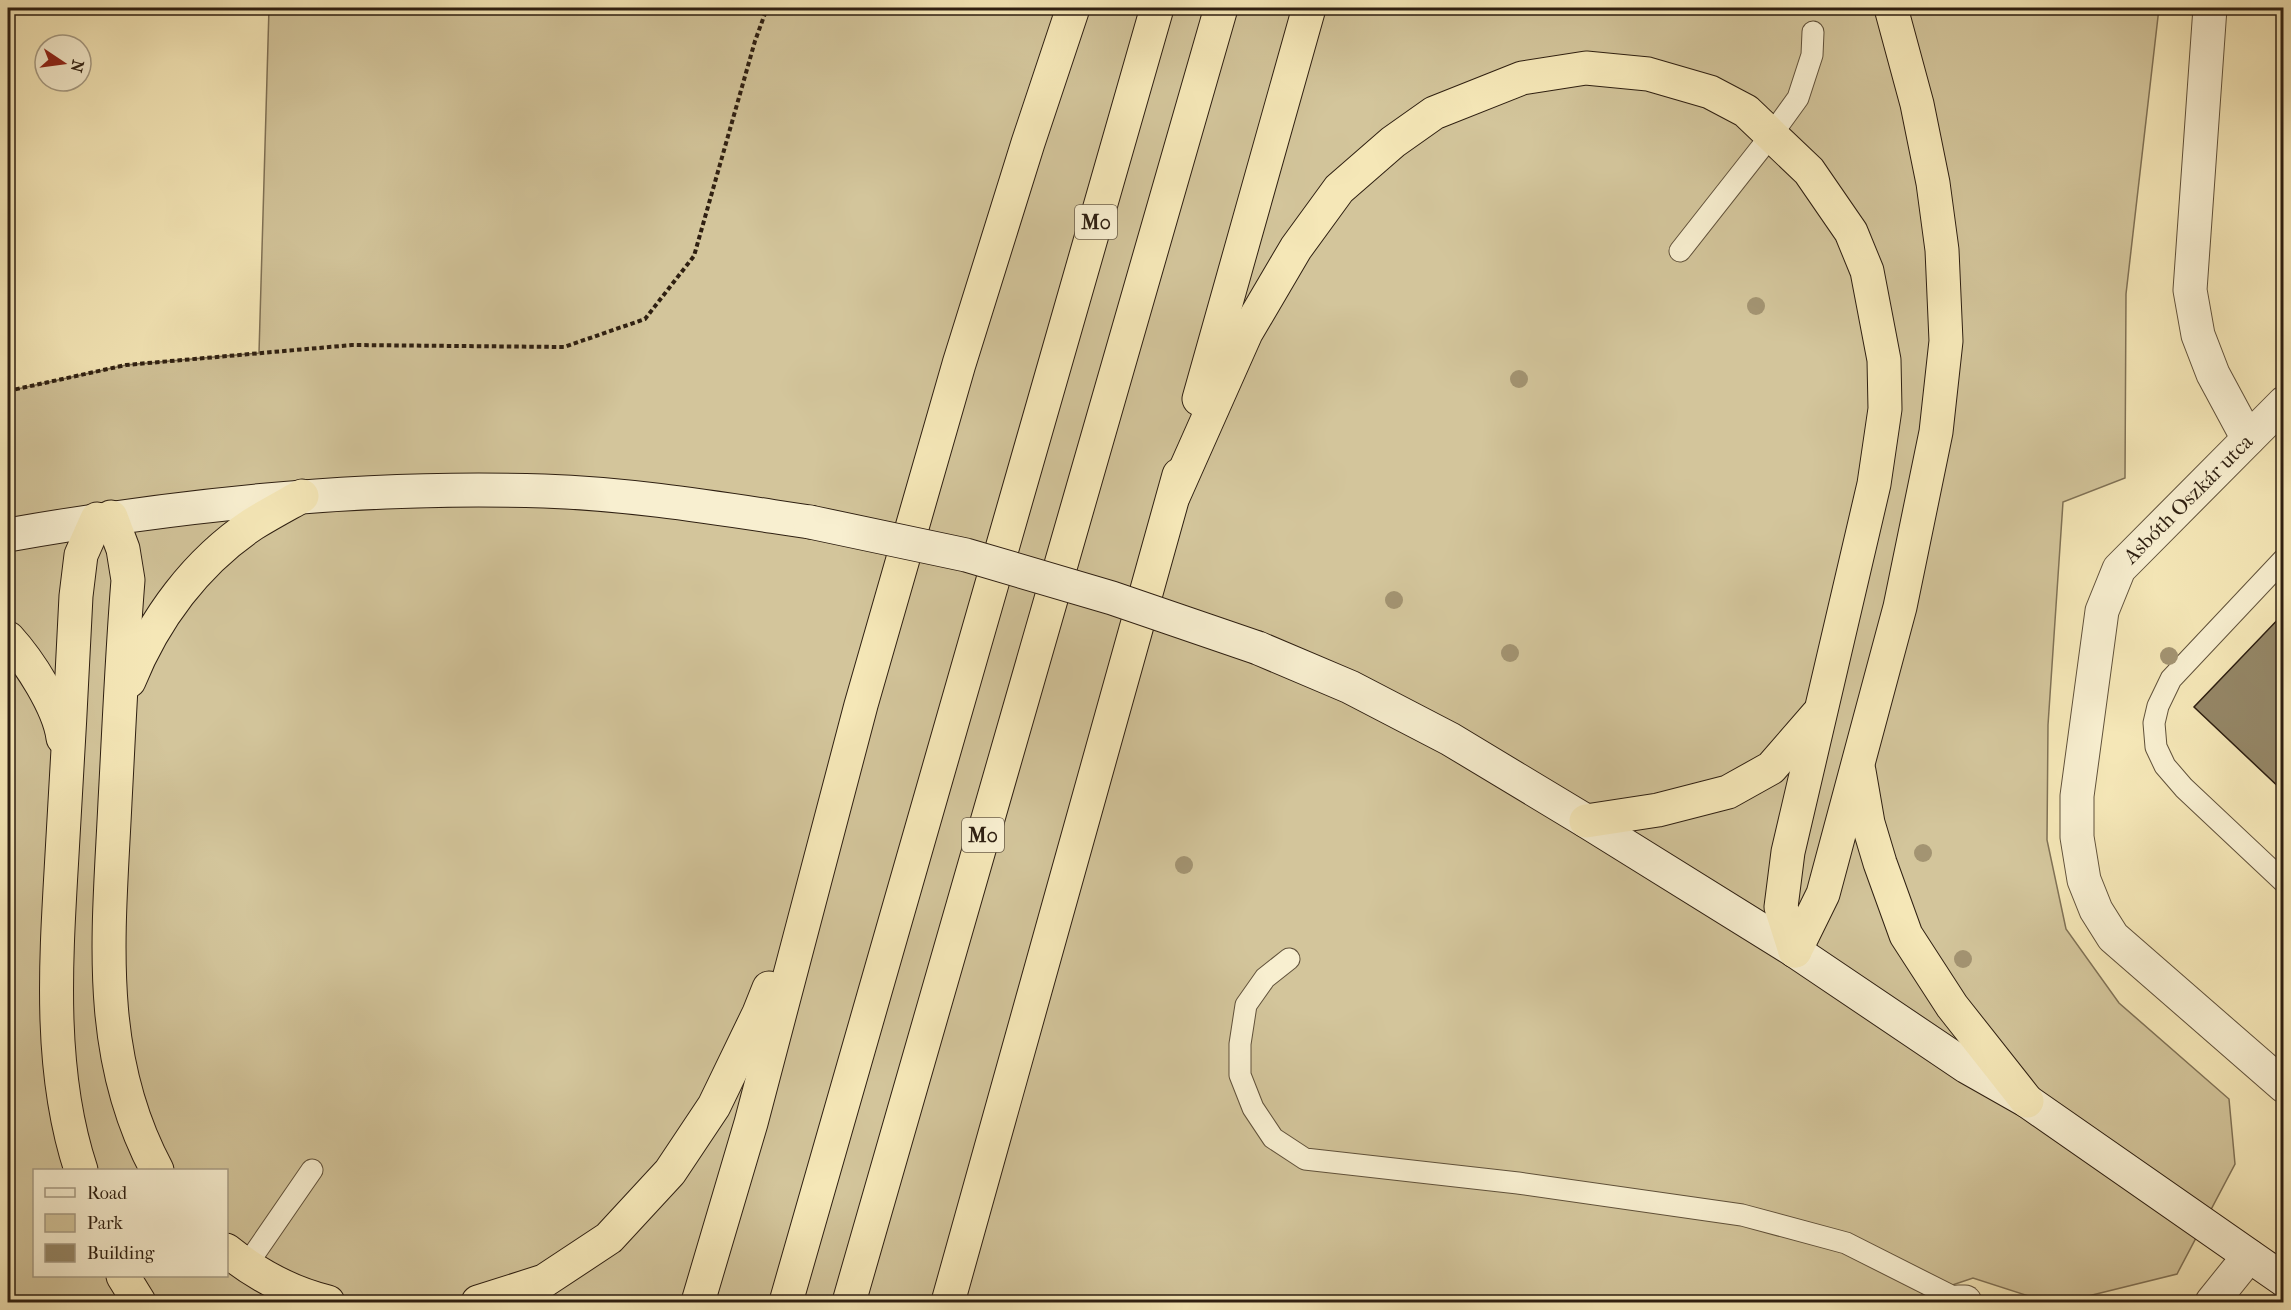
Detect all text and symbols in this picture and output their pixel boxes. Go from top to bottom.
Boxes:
north arrow [33,33,93,93]
text: N [66,58,88,75]
road number: M0 [1075,205,1117,239]
street label: Asbóth Oszkár utca [2118,429,2258,569]
road number: M0 [962,818,1004,852]
legend [33,1169,228,1277]
text: Road [87,1183,127,1204]
text: Park [87,1213,124,1234]
text: Building [87,1243,155,1264]

